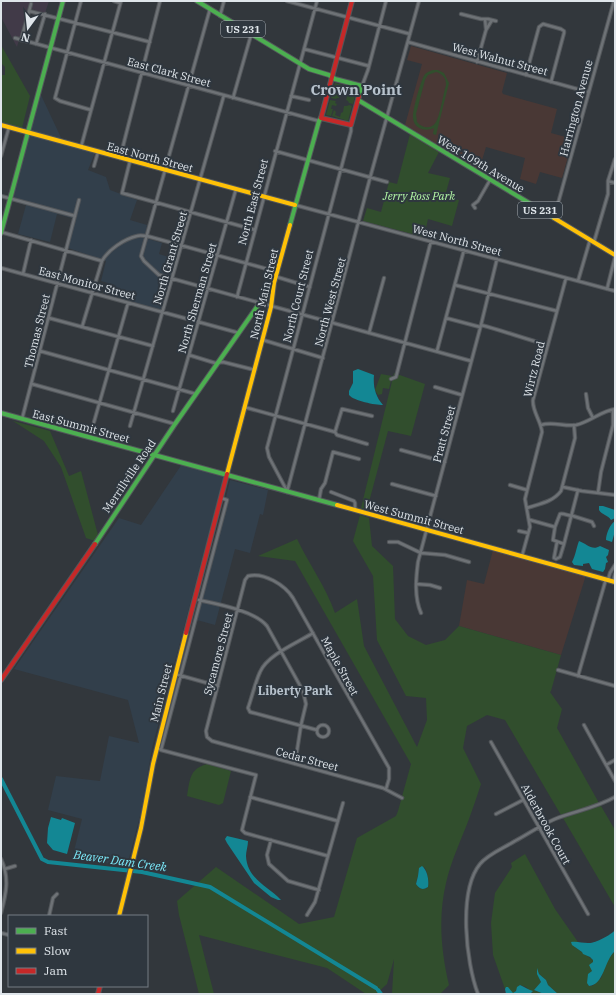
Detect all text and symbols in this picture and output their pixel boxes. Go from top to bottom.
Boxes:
north arrow [8,8,48,48]
road number: US 231 [221,21,265,37]
text: N [19,30,31,46]
street label: West Walnut Street [451,40,549,79]
street label: East Clark Street [126,54,212,90]
street label: Harrington Avenue [556,58,596,158]
district label: Crown Point [310,80,402,99]
street label: West 109th Avenue [435,132,527,196]
street label: East North Street [105,139,195,175]
street label: North East Street [235,157,271,247]
park label: Jerry Ross Park [382,189,455,203]
road number: US 231 [518,202,562,218]
street label: North Grant Street [150,210,190,306]
street label: West North Street [411,221,503,259]
street label: North Sherman Street [175,241,219,355]
street label: North Main Street [247,247,281,341]
street label: North Court Street [280,248,316,344]
street label: North West Street [311,256,349,348]
street label: East Monitor Street [37,263,137,303]
street label: Thomas Street [21,293,53,369]
street label: Wirtz Road [520,339,548,398]
street label: Pratt Street [430,404,458,464]
street label: East Summit Street [31,406,131,446]
street label: Merrillville Road [99,436,159,516]
street label: West Summit Street [363,497,466,537]
street label: Sycamore Street [200,611,236,697]
street label: Maple Street [318,634,362,698]
street label: Main Street [147,662,175,724]
district label: Liberty Park [258,683,333,698]
street label: Cedar Street [274,744,340,774]
street label: Alderbrook Court [518,781,574,867]
water label: Beaver Dam Creek [71,846,168,875]
legend [8,915,148,987]
text: Fast [44,923,68,938]
text: Slow [44,943,71,958]
text: Jam [44,963,68,978]

